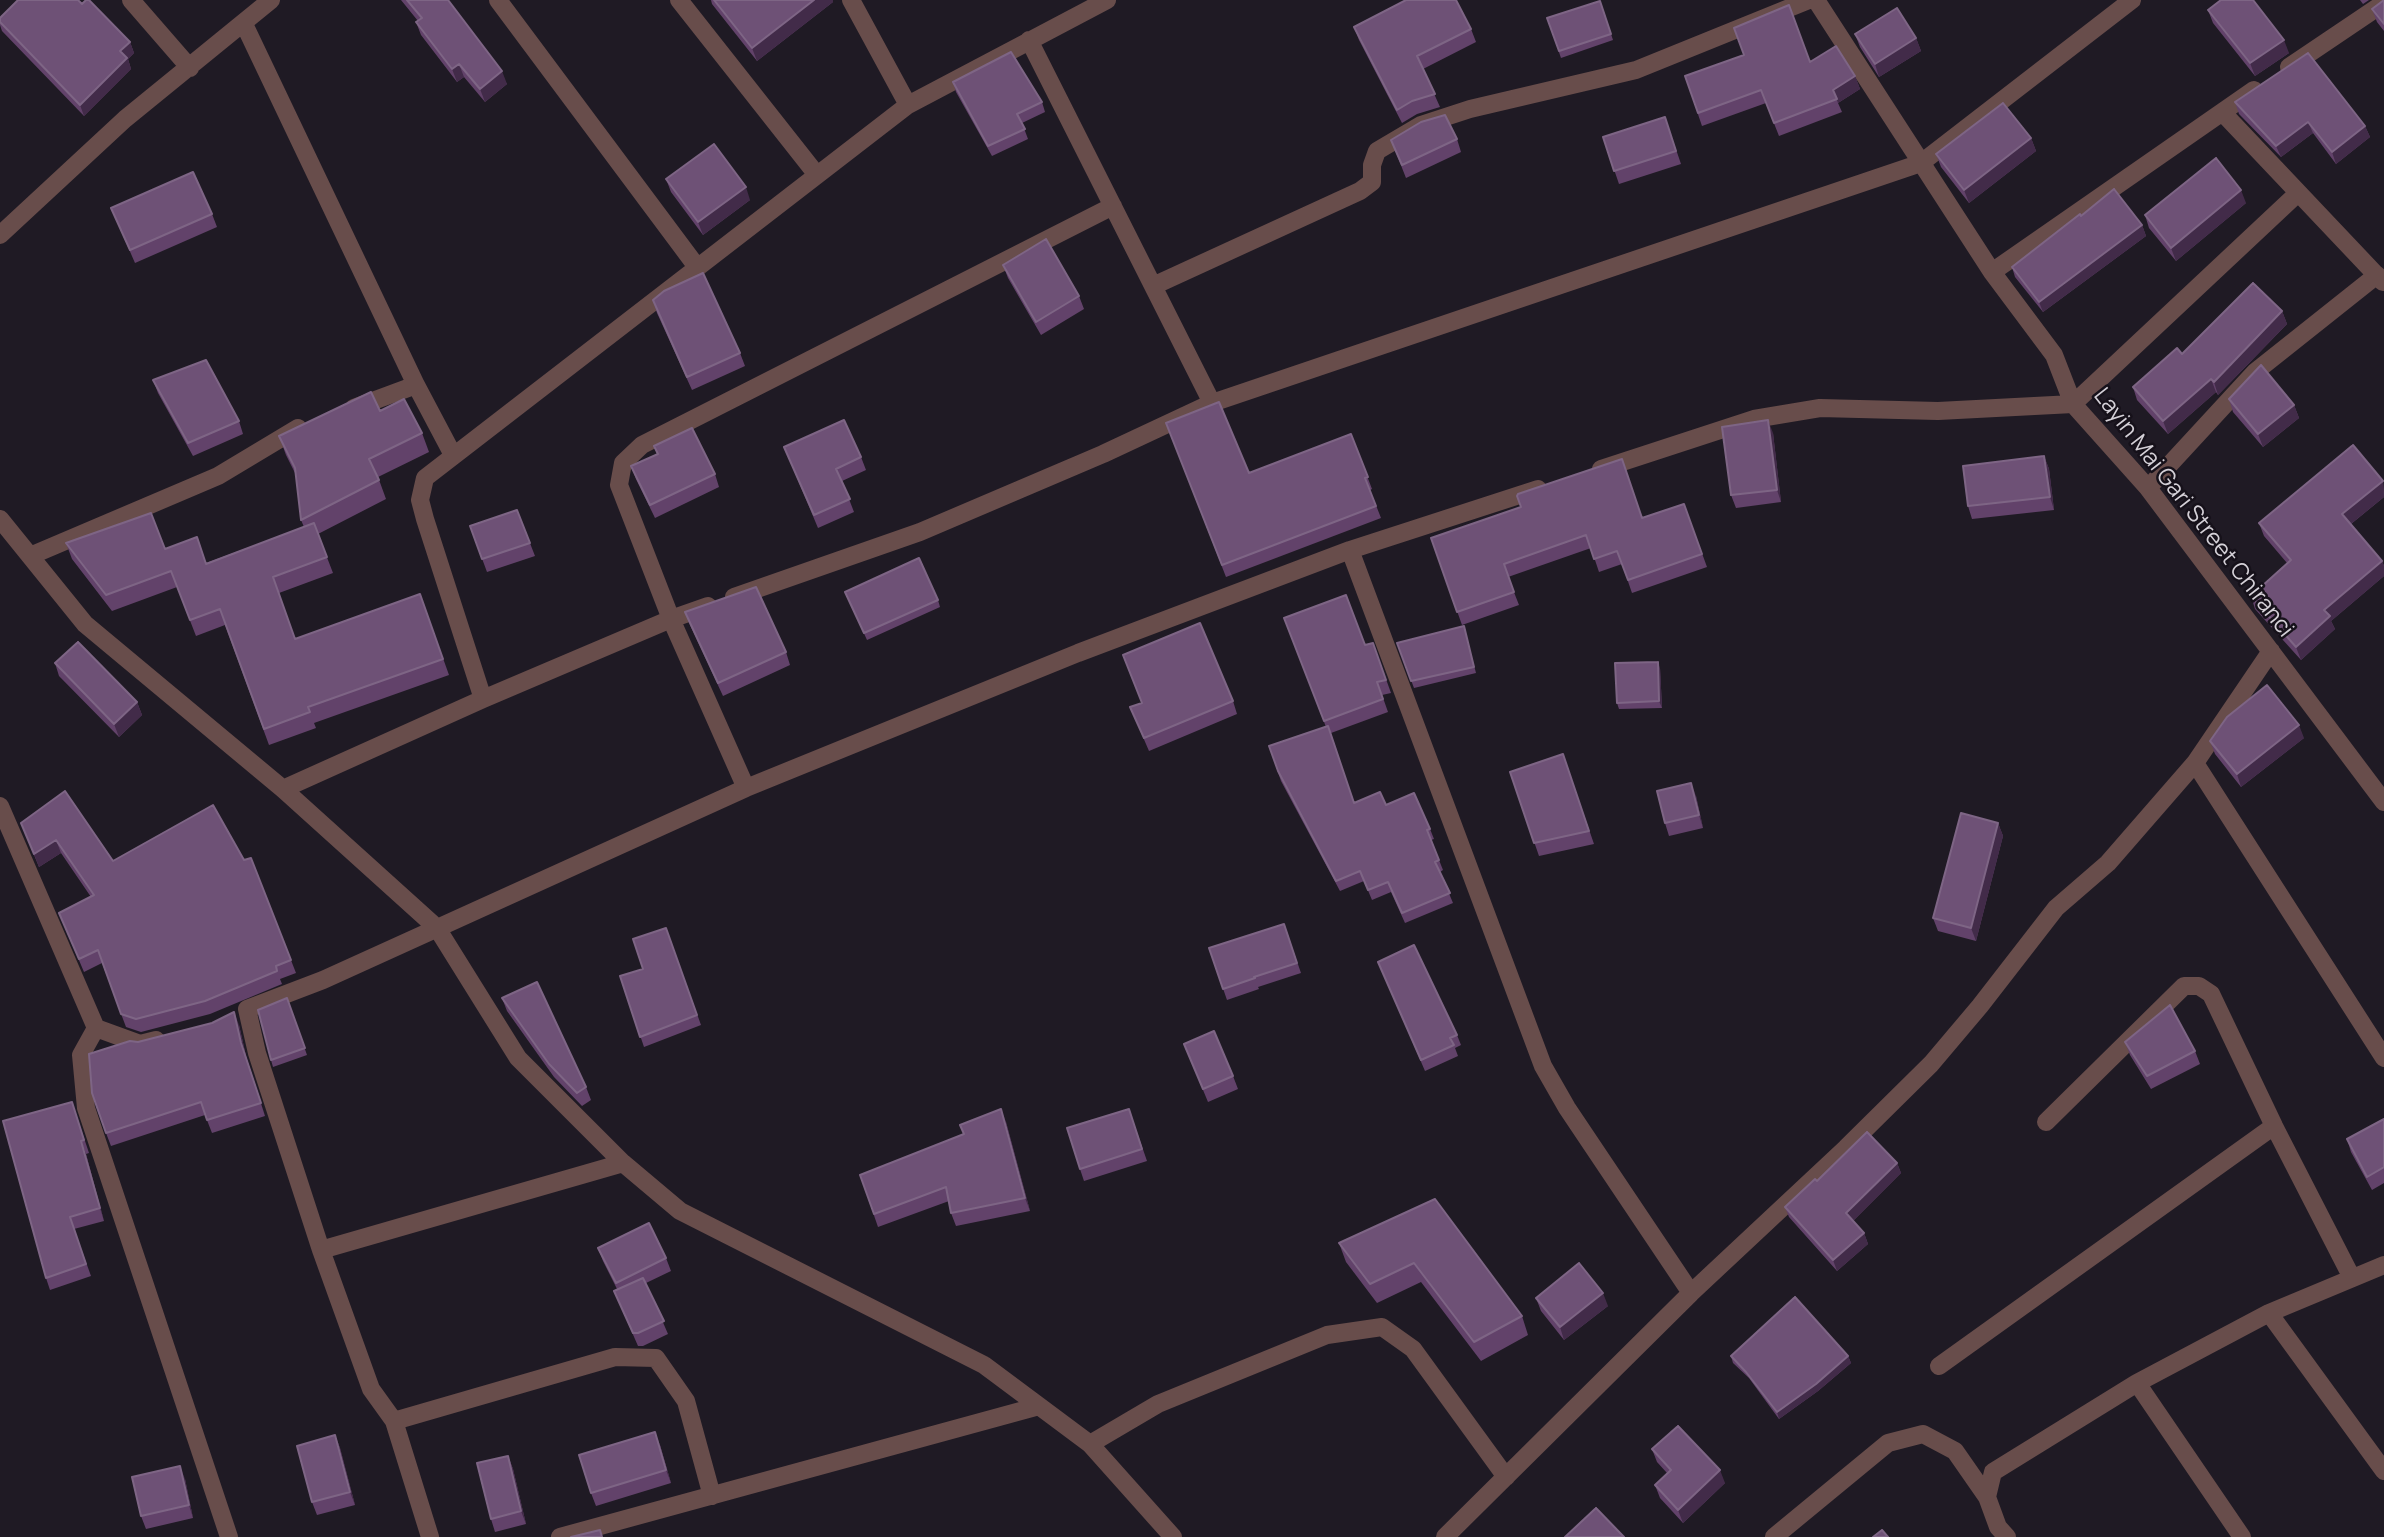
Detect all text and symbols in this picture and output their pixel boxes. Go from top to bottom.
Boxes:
street label: Layin Mai Gari Street Chiranci [2087,383,2299,643]

